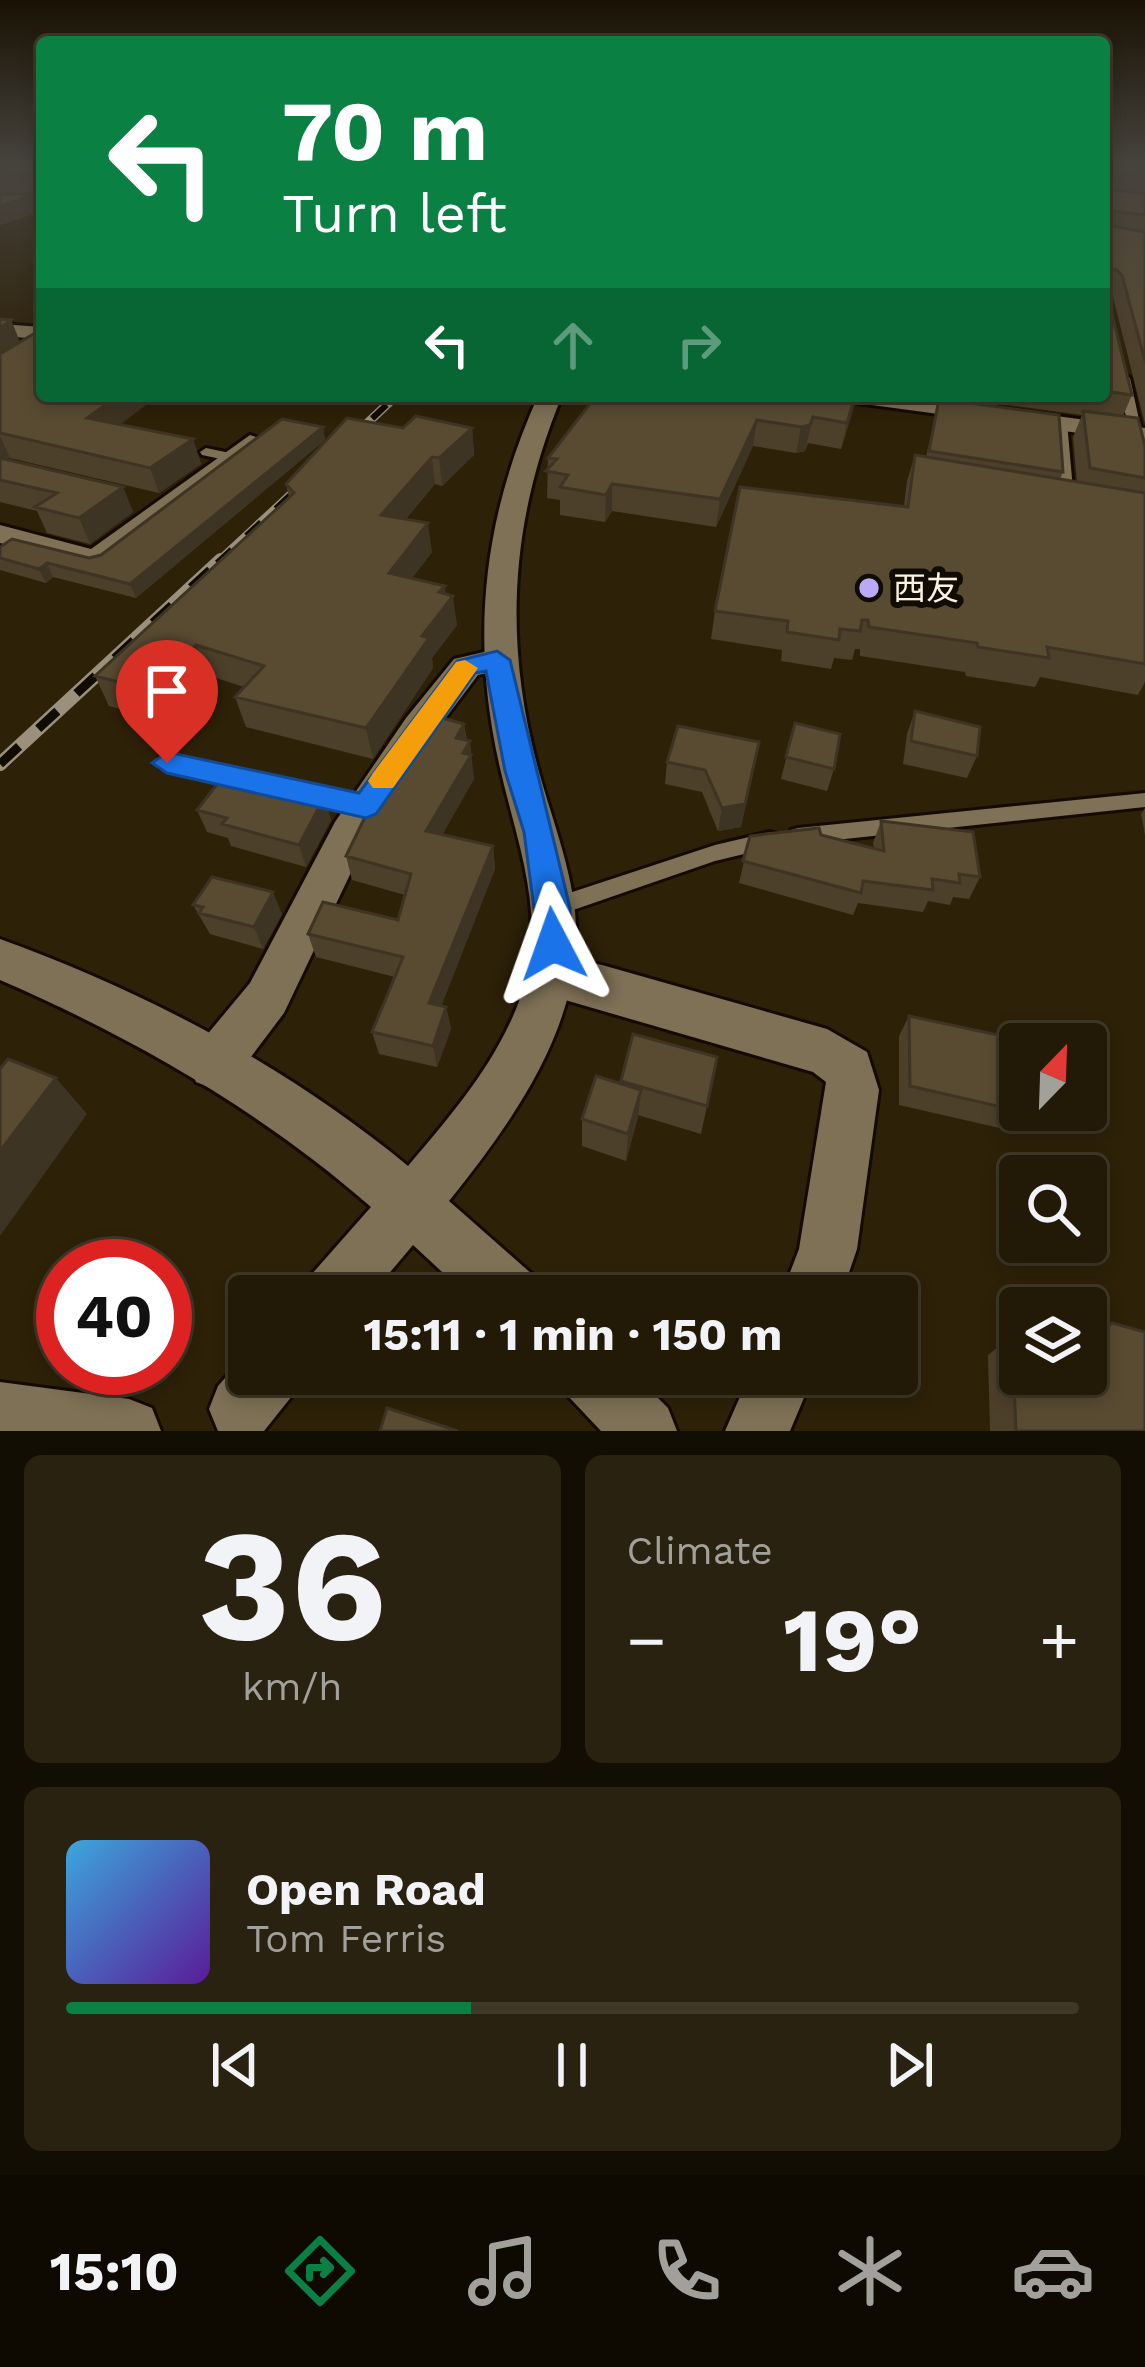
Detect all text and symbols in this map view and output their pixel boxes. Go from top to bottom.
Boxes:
text: 70 m [282,82,488,180]
icon: left [84,84,240,240]
text: Turn left [282,182,507,245]
icon: left [414,312,480,378]
icon: ahead [540,312,606,378]
icon: right [666,312,732,378]
place label: 西友 [893,569,959,608]
marker: 西友 [856,575,882,601]
pin [116,640,218,763]
icon: arrive [134,658,200,724]
position arrow [490,881,616,1007]
north arrow [999,1023,1107,1131]
map controls [999,1023,1107,1395]
button: search [999,1155,1107,1263]
speed limit sign: 40 [36,1239,192,1395]
button: layers [999,1287,1107,1395]
text: 15:11 · 1 min · 150 m [364,1308,782,1361]
text: 36 [198,1494,387,1677]
text: Climate [627,1528,773,1573]
text: 19° [783,1587,922,1693]
text: − [627,1602,666,1679]
text: + [1039,1602,1079,1679]
text: km/h [242,1664,342,1709]
text: Open Road [246,1863,486,1916]
text: Tom Ferris [246,1916,446,1961]
icon: previous [202,2032,268,2098]
icon: pause [539,2032,605,2098]
icon: next [877,2032,943,2098]
icon: directions [278,2229,362,2313]
icon: music [461,2229,545,2313]
icon: phone [645,2229,729,2313]
icon: climate [828,2229,912,2313]
icon: car [1011,2229,1095,2313]
text: 15:10 [50,2240,179,2303]

